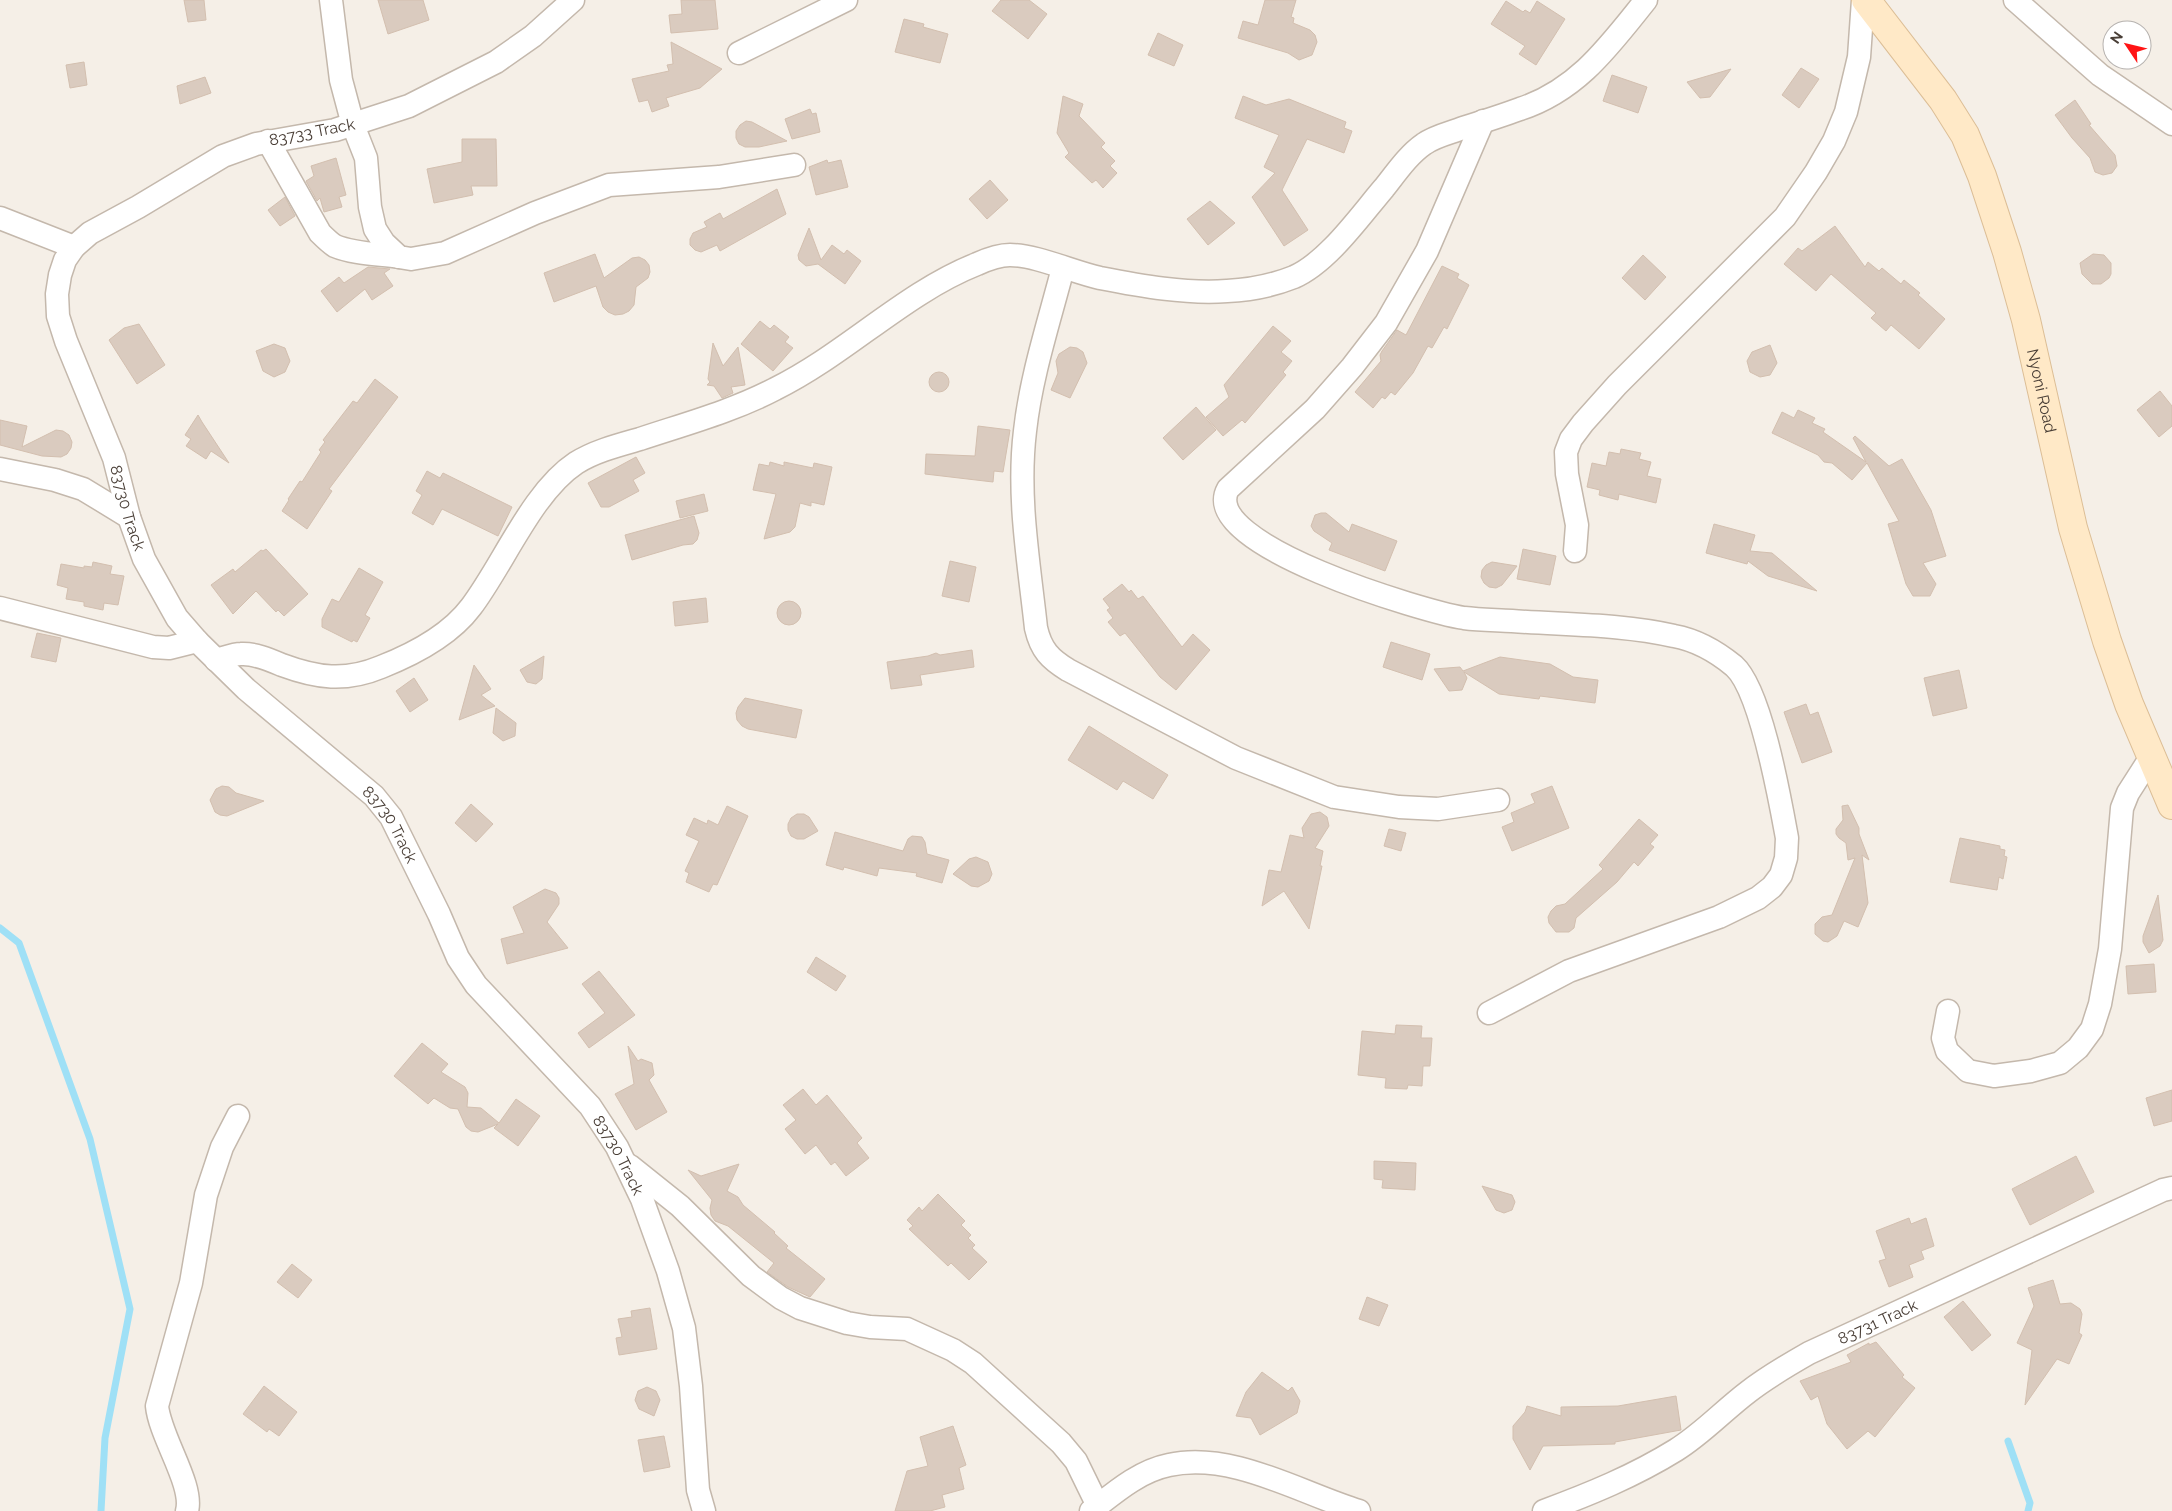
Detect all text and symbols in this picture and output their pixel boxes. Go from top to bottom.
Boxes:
north arrow [2102,20,2152,70]
text: N [2107,29,2126,47]
street label: 83733 Track [267,114,357,150]
street label: Nyoni Road [2023,347,2061,435]
street label: 83730 Track [107,463,150,554]
street label: 83730 Track [359,781,422,866]
street label: 83730 Track [589,1111,648,1198]
street label: 83731 Track [1835,1295,1921,1348]

